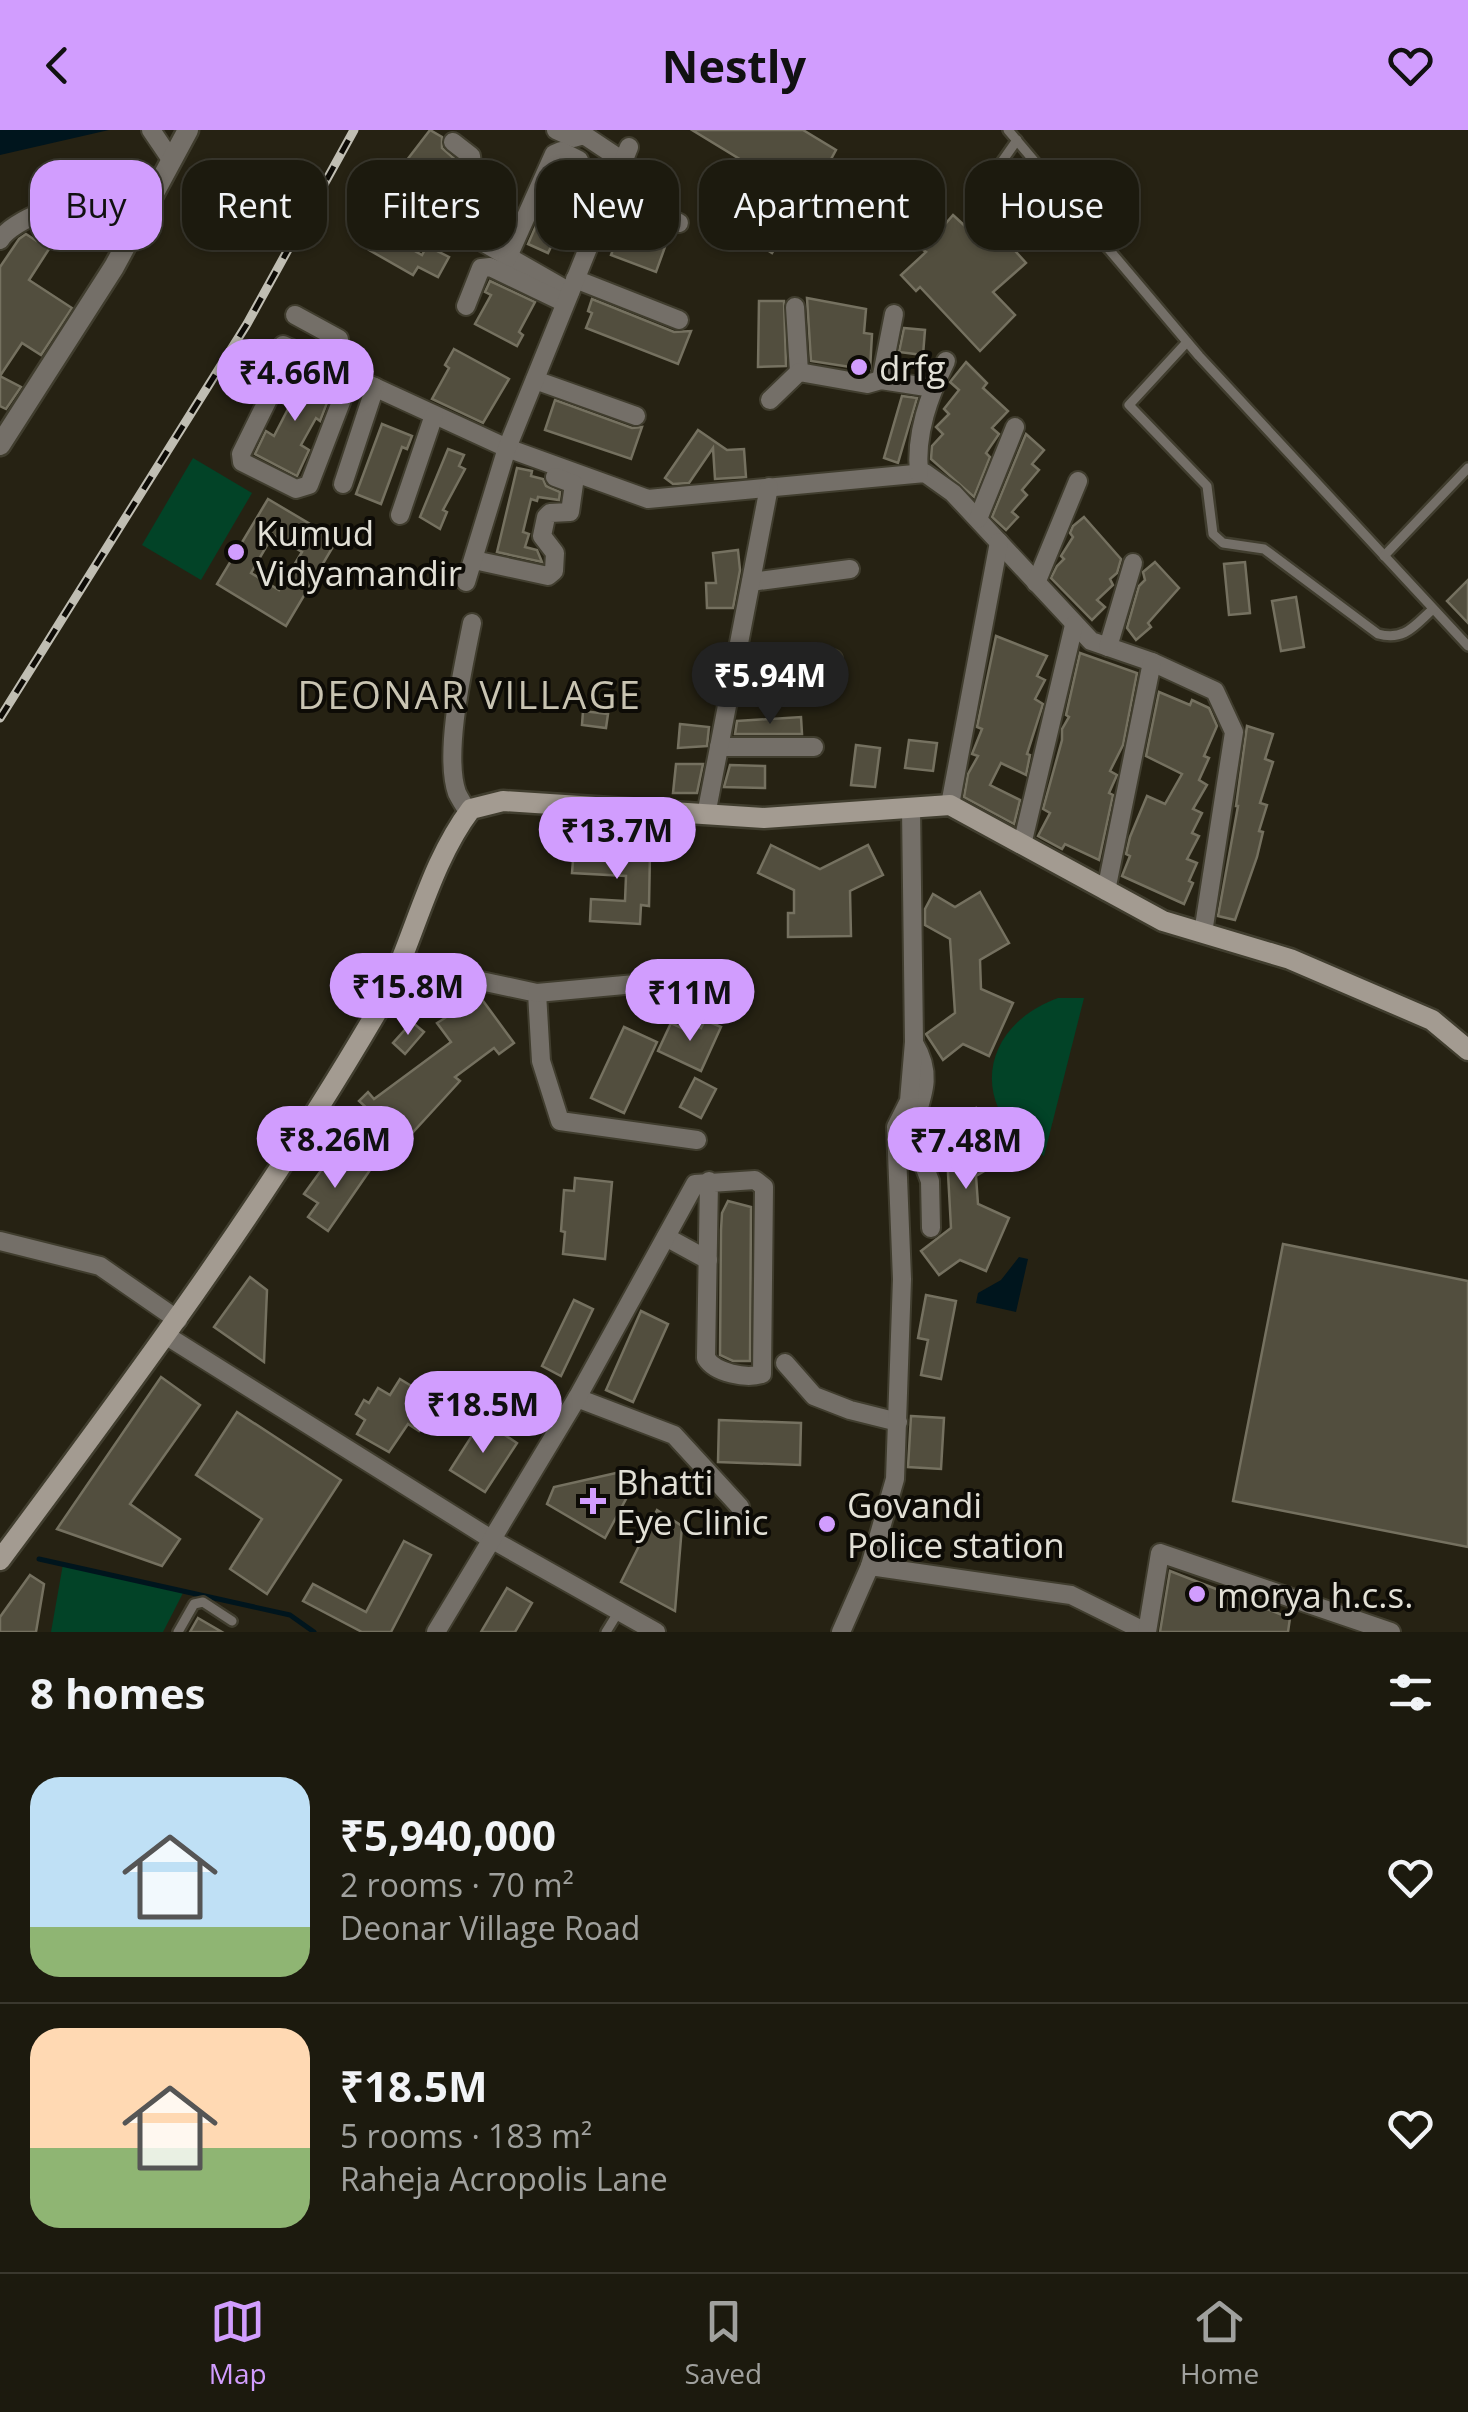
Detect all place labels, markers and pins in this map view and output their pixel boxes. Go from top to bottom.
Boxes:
pin: ₹4.66M [214,339,376,424]
place label: drfg [879,344,946,391]
marker: drfg [848,356,870,378]
place label: Kumud Vidyamandir [256,509,462,596]
marker: Kumud Vidyamandir [225,541,247,563]
pin: ₹5.94M [689,642,851,727]
pin: ₹13.7M [536,797,698,882]
pin: ₹15.8M [327,953,489,1038]
pin: ₹11M [631,959,749,1044]
pin: ₹8.26M [254,1106,416,1191]
pin: ₹7.48M [885,1107,1047,1192]
pin: ₹18.5M [402,1371,564,1456]
place label: Bhatti Eye Clinic [616,1458,769,1545]
place label: Govandi Police station [847,1481,1065,1568]
marker: Bhatti Eye Clinic [580,1488,606,1514]
marker: Govandi Police station [816,1513,838,1535]
place label: morya h.c.s. [1217,1571,1413,1618]
marker: morya h.c.s. [1186,1583,1208,1605]

